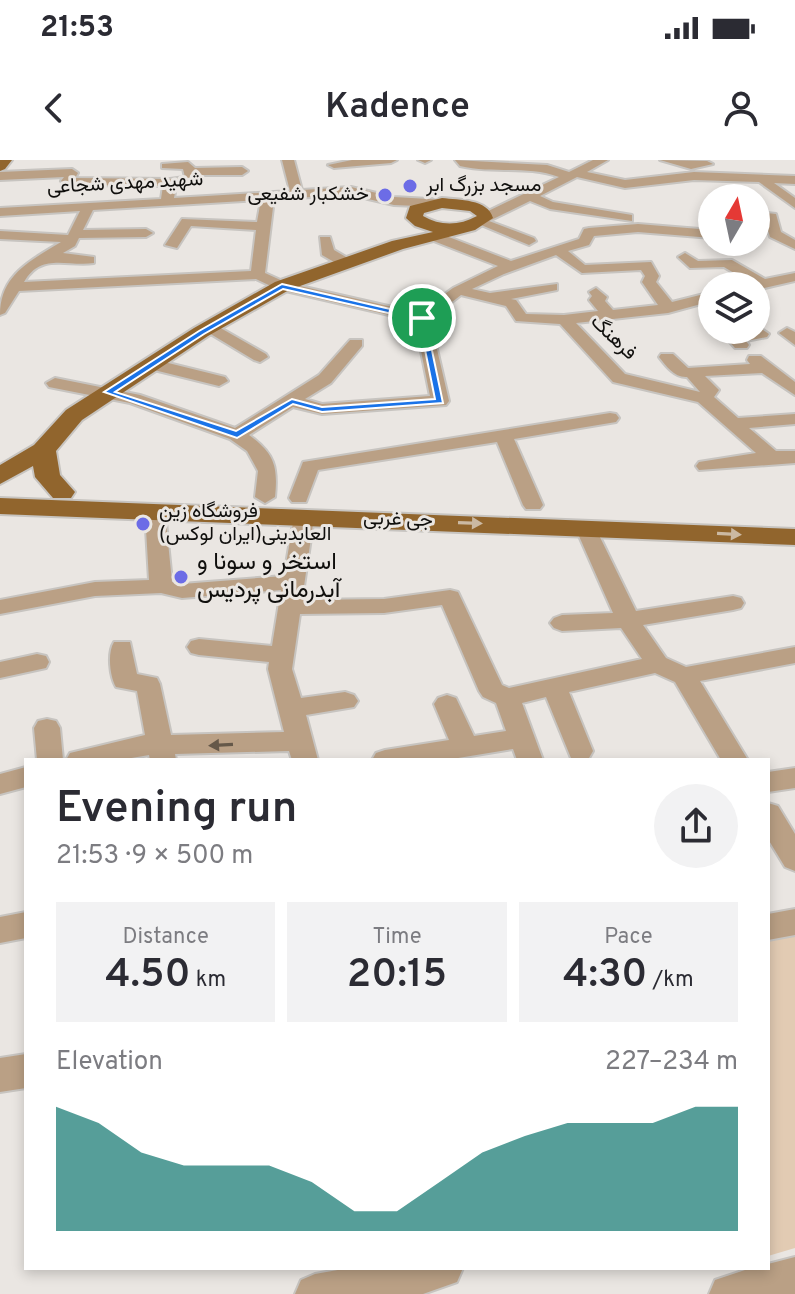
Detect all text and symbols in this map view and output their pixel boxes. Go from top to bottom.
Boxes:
text: 21:53 [40,10,114,47]
text: Kadence [325,85,470,131]
icon: back [32,86,76,130]
icon: person [719,86,763,130]
street label: شهید مهدی شجاعی [46,167,204,201]
place label: مسجد بزرگ ابر [425,173,541,199]
marker: مسجد بزرگ ابر [401,177,419,195]
place label: خشکبار شفیعی [247,182,369,208]
north arrow [698,184,770,256]
map controls [698,184,770,344]
marker: خشکبار شفیعی [376,186,394,204]
button: layers [698,272,770,344]
pin [388,284,456,352]
icon: arrive [400,296,444,340]
street label: فرهنگ [584,310,642,366]
place label: فروشگاه زین العابدینی(ایران لوکس) [159,499,331,548]
street label: جی غربی [363,506,433,534]
marker: فروشگاه زین العابدینی(ایران لوکس) [134,515,152,533]
one-way arrow [458,516,483,529]
one-way arrow [717,528,742,541]
place label: استخر و سونا و آبدرمانی پردیس [197,548,343,606]
marker: استخر و سونا و آبدرمانی پردیس [172,568,190,586]
one-way arrow [208,739,233,752]
text: Evening run [56,782,297,838]
button: share [654,784,738,868]
text: 21:53 · 9 × 500 m [56,840,253,873]
text: Distance [122,924,209,951]
text: Time [372,924,422,951]
text: Pace [604,924,652,951]
text: 4.50 [105,951,191,1001]
text: 20:15 [347,951,447,1001]
text: 4:30 [563,951,647,1001]
text: km [191,967,226,994]
text: /km [647,967,694,994]
text: Elevation [56,1046,163,1079]
text: 227–234 m [605,1046,738,1079]

